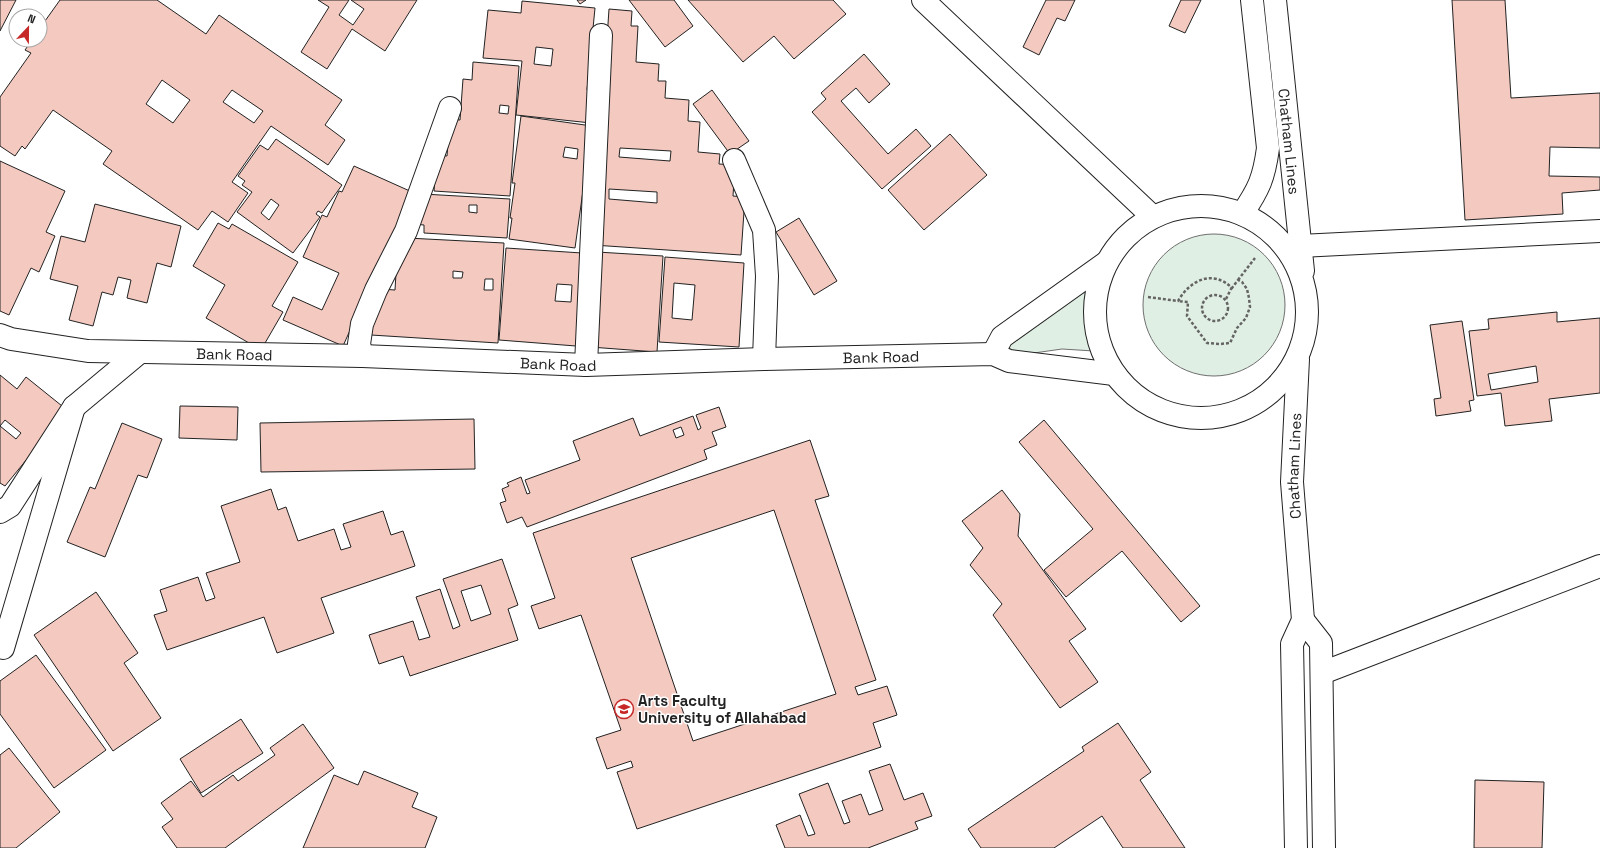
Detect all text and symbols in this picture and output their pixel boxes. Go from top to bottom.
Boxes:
north arrow [8,8,48,48]
text: N [26,11,38,27]
street label: Chatham Lines [1275,87,1305,195]
street label: Bank Road [196,343,273,364]
street label: Bank Road [843,346,919,367]
street label: Bank Road [520,353,597,375]
street label: Chatham Lines [1282,412,1305,520]
place label: Arts Faculty University of Allahabad [638,691,806,727]
school or university icon: Arts Faculty University of Allahabad [613,698,635,720]

